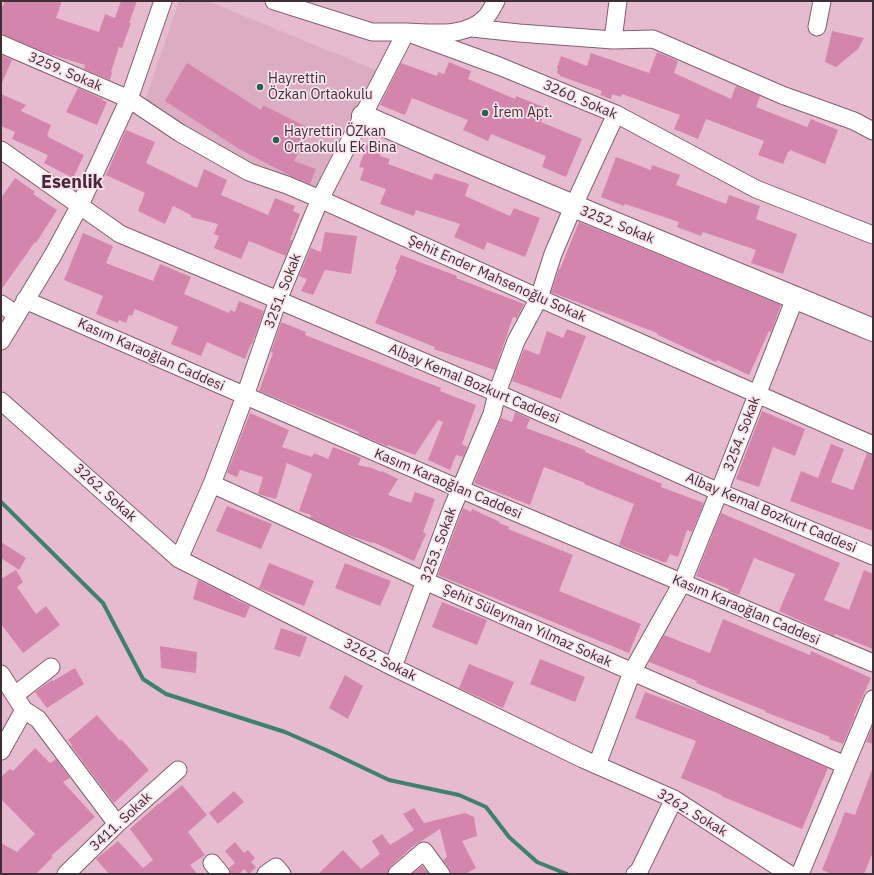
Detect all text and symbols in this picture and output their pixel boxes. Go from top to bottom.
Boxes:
street label: 3259. Sokak [25,49,105,95]
place label: Hayrettin Özkan Ortaokulu [268,71,373,104]
street label: 3260. Sokak [540,77,620,123]
marker: Hayrettin Özkan Ortaokulu [255,82,265,92]
place label: İrem Apt. [493,105,553,121]
marker: İrem Apt. [480,108,490,118]
place label: Hayrettin ÖZkan Ortaokulu Ek Bina [284,124,397,156]
marker: Hayrettin ÖZkan Ortaokulu Ek Bina [271,135,281,145]
district label: Esenlik [41,172,103,194]
street label: 3252. Sokak [577,202,657,248]
street label: Şehit Ender Mahsenoğlu Sokak [405,232,589,326]
street label: 3251. Sokak [261,251,305,331]
street label: Kasım Karaoğlan Caddesi [75,315,227,395]
street label: Albay Kemal Bozkurt Caddesi [386,340,562,428]
street label: 3254. Sokak [720,394,764,474]
street label: Kasım Karaoğlan Caddesi [372,445,524,523]
street label: 3262. Sokak [70,460,140,526]
street label: Albay Kemal Bozkurt Caddesi [683,469,859,557]
street label: 3253. Sokak [418,505,460,585]
street label: Kasım Karaoğlan Caddesi [670,571,822,649]
street label: Şehit Süleyman Yılmaz Sokak [440,581,614,671]
street label: 3262. Sokak [341,635,419,685]
street label: 3262. Sokak [654,785,730,841]
street label: 3411. Sokak [86,789,156,855]

